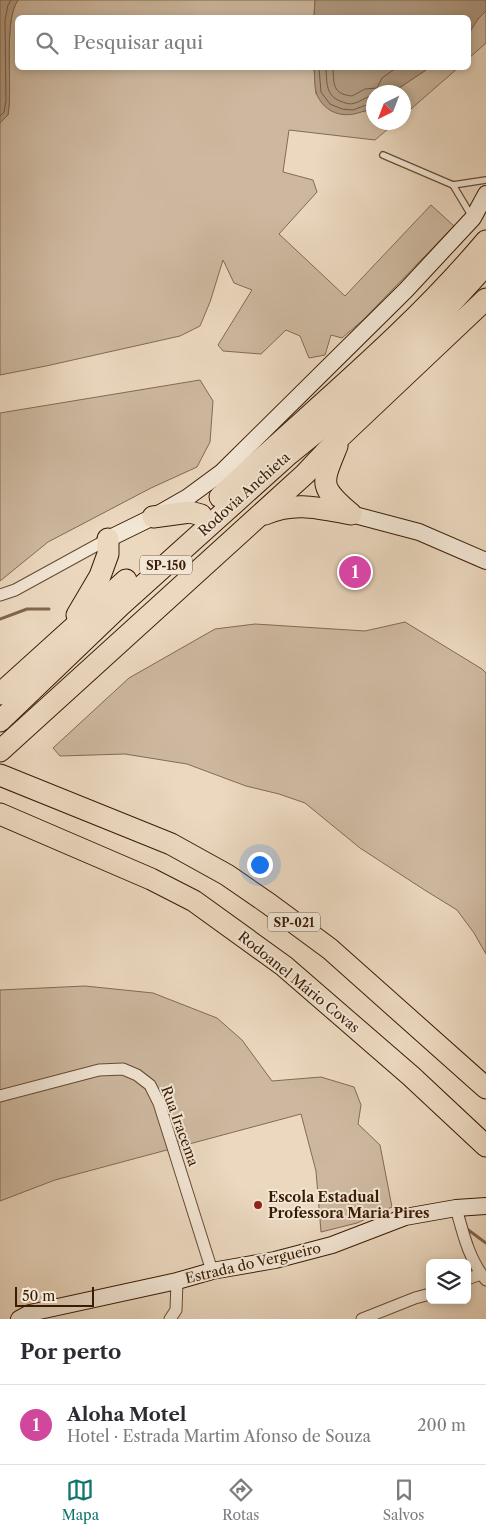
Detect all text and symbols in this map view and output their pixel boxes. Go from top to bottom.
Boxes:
search box [15,15,471,70]
icon: search [33,29,61,57]
text: Pesquisar aqui [73,31,203,54]
north arrow [366,85,411,130]
street label: Rodovia Anchieta [194,448,294,540]
pin: 1 [339,553,371,591]
road number: SP-150 [140,556,192,574]
your location [247,852,273,878]
road number: SP-021 [268,912,320,932]
street label: Rodoanel Mário Covas [235,927,363,1037]
street label: Rua Iracema [157,1083,203,1169]
place label: Escola Estadual Professora Maria Pires [268,1188,430,1222]
marker: Escola Estadual Professora Maria Pires [252,1199,264,1211]
street label: Estrada do Vergueiro [183,1239,323,1287]
map controls [426,1259,471,1304]
button: layers [426,1259,471,1304]
scale bar [15,1284,94,1307]
text: 50 m [22,1287,55,1305]
text: Por perto [20,1339,121,1364]
text: Aloha Motel [67,1403,187,1426]
text: 1 [32,1415,40,1435]
text: 200 m [417,1415,466,1435]
text: Hotel · Estrada Martim Afonso de Souza [67,1426,371,1446]
tab: Mapa [62,1476,99,1524]
tab: Rotas [222,1476,259,1524]
tab: Salvos [383,1476,424,1524]

